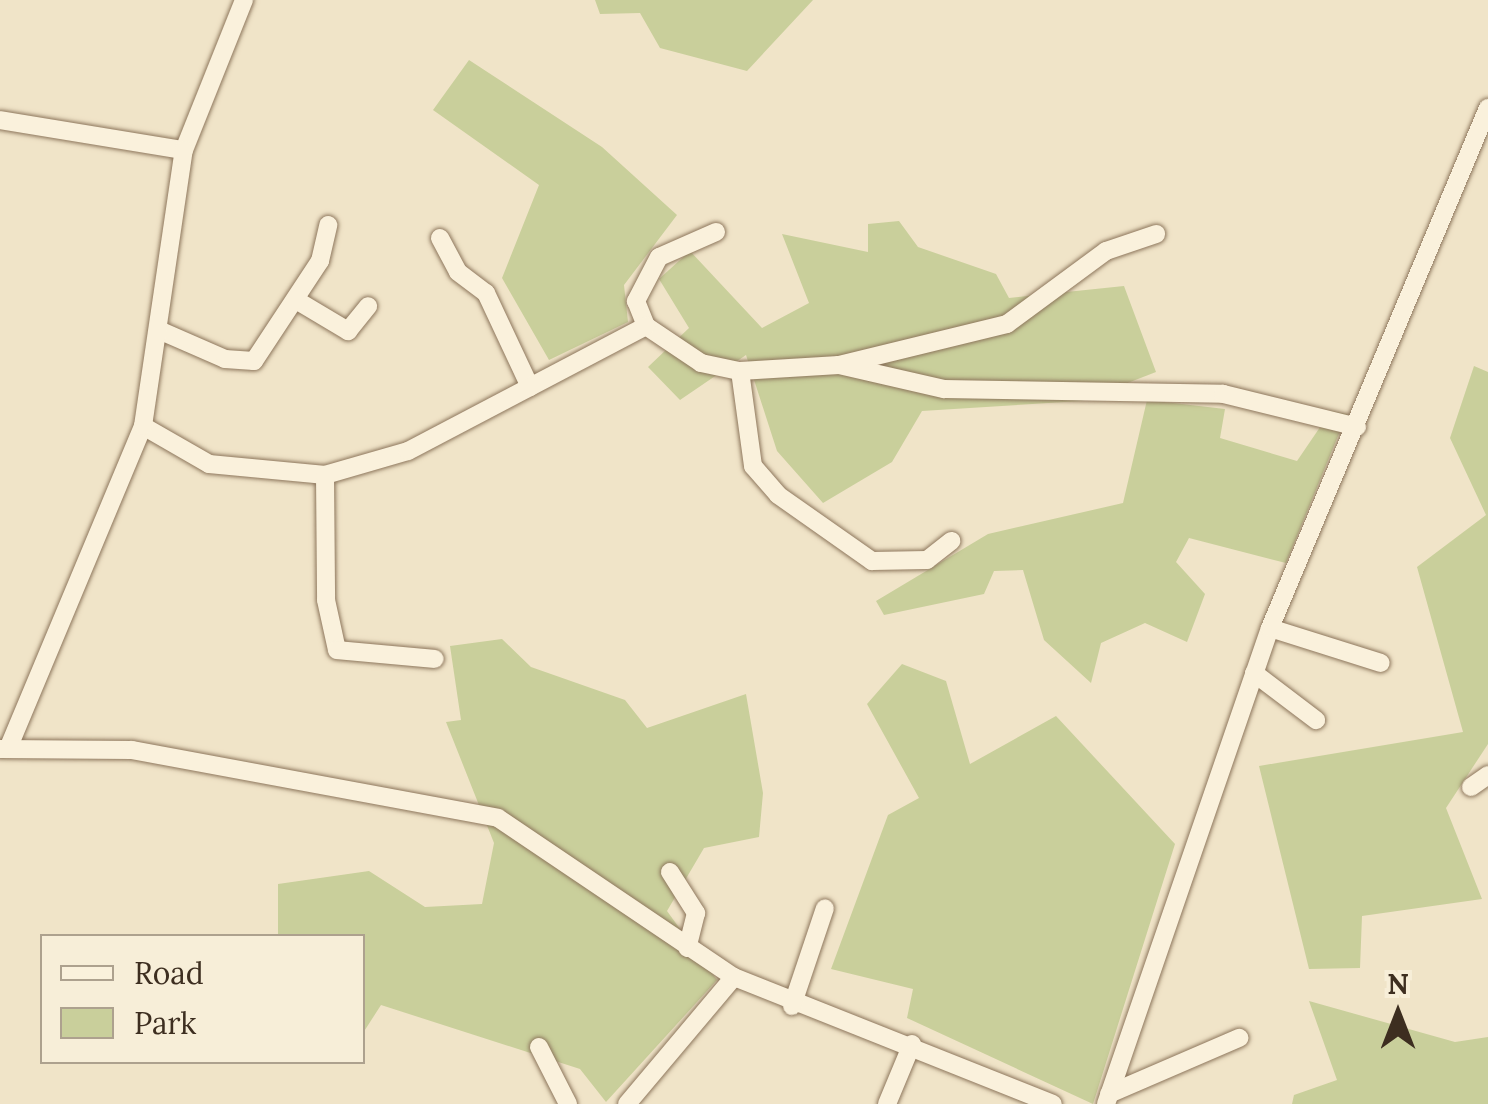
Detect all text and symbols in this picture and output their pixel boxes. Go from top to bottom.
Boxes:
legend [40,934,365,1064]
text: Road [134,954,204,992]
north arrow [1348,964,1448,1064]
text: N [1387,966,1409,1002]
text: Park [134,1004,196,1042]

